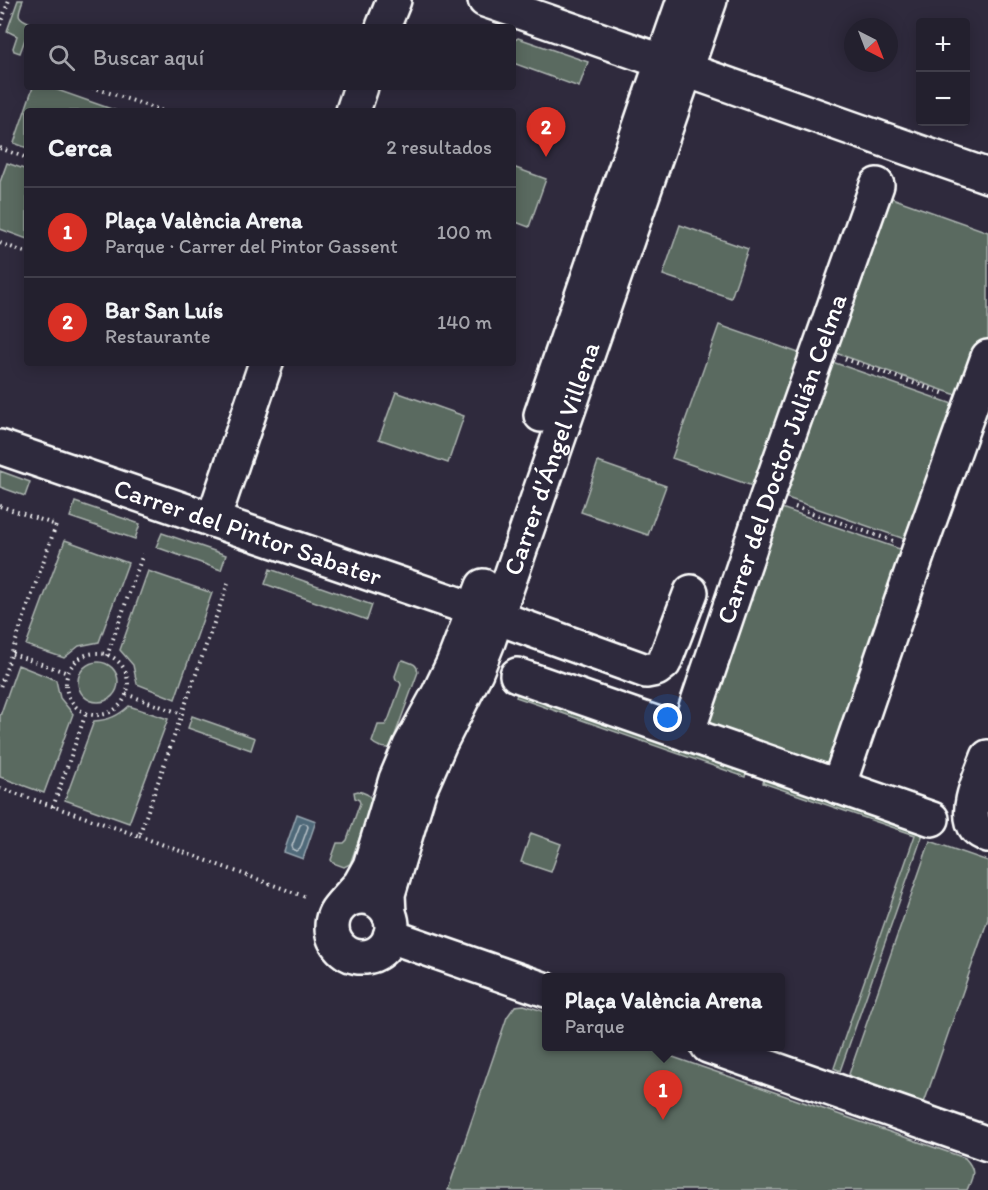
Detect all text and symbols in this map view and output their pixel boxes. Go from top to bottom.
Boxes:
north arrow [844,18,898,72]
map controls [916,18,970,126]
button: + [916,18,970,72]
search box [24,24,516,90]
icon: search [45,41,78,74]
text: Buscar aquí [93,44,204,71]
button: − [916,72,970,126]
pin: 2 [526,108,566,157]
text: Cerca [48,131,112,163]
text: 2 resultados [386,135,492,159]
text: Plaça València Arena [105,207,303,234]
text: 1 [63,220,72,244]
text: 100 m [437,220,492,244]
text: Parque · Carrer del Pintor Gassent [105,234,398,258]
street label: Carrer del Doctor Julián Celma [709,289,854,628]
text: Bar San Luís [105,297,223,324]
text: 2 [62,310,73,334]
text: 140 m [437,310,492,334]
text: Restaurante [105,324,210,348]
street label: Carrer d'Ángel Villena [496,337,607,580]
street label: Carrer del Pintor Sabater [110,471,386,593]
your location [653,703,682,732]
popup [542,973,785,1051]
text: Plaça València Arena [565,987,762,1014]
text: Parque [565,1014,625,1038]
pin: 1 [644,1070,682,1120]

